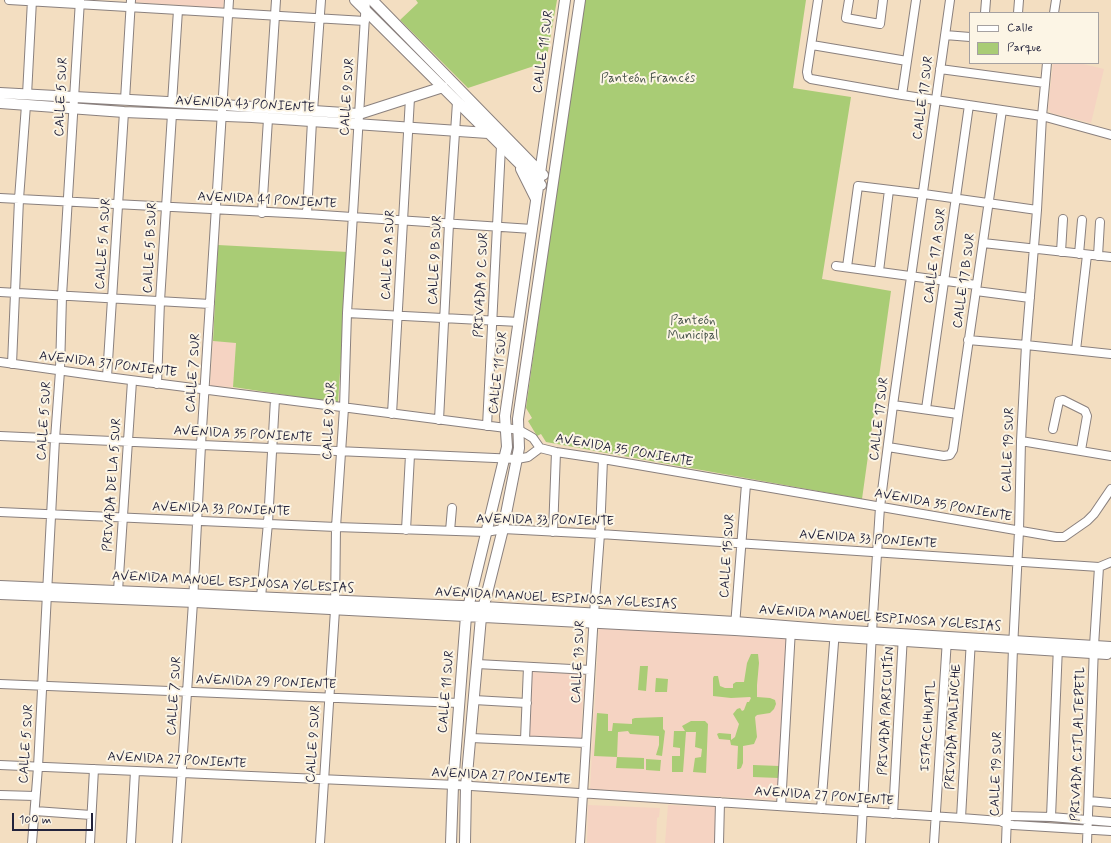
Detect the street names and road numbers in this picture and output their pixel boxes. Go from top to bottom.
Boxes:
street label: CALLE 11 SUR [531,10,557,94]
street label: CALLE 17 SUR [910,55,938,141]
street label: CALLE 5 SUR [52,57,72,137]
street label: CALLE 9 SUR [338,58,358,136]
street label: AVENIDA 43 PONIENTE [175,94,315,116]
street label: AVENIDA 41 PONIENTE [197,190,337,212]
street label: CALLE 5 A SUR [93,198,115,290]
street label: CALLE 5 B SUR [141,202,161,294]
street label: CALLE 17 A SUR [922,207,950,305]
street label: CALLE 9 A SUR [379,210,399,300]
street label: CALLE 9 B SUR [426,215,446,305]
street label: PRIVADA 9 C SUR [471,232,493,338]
street label: CALLE 17 B SUR [951,233,979,329]
street label: CALLE 11 SUR [486,331,512,415]
street label: CALLE 7 SUR [183,333,205,413]
street label: AVENIDA 37 PONIENTE [38,349,178,381]
street label: CALLE 17 SUR [867,376,893,462]
street label: CALLE 5 SUR [34,381,56,461]
street label: CALLE 9 SUR [320,382,340,460]
street label: CALLE 19 SUR [1000,407,1018,493]
street label: PRIVADA DE LA 5 SUR [101,418,125,552]
street label: AVENIDA 35 PONIENTE [173,424,313,446]
street label: AVENIDA 35 PONIENTE [554,431,694,471]
street label: AVENIDA 35 PONIENTE [873,486,1013,526]
street label: AVENIDA 33 PONIENTE [152,500,290,520]
street label: AVENIDA 33 PONIENTE [476,512,614,530]
street label: CALLE 15 SUR [717,513,739,599]
street label: AVENIDA 33 PONIENTE [799,527,937,553]
street label: AVENIDA MANUEL ESPINOSA YGLESIAS [112,569,354,597]
street label: AVENIDA MANUEL ESPINOSA YGLESIAS [435,585,677,613]
street label: AVENIDA MANUEL ESPINOSA YGLESIAS [759,603,1001,635]
street label: CALLE 13 SUR [569,620,589,704]
street label: PRIVADA PARICUTÍN [876,646,898,776]
street label: CALLE 11 SUR [436,650,458,734]
street label: CALLE 7 SUR [164,656,186,736]
street label: PRIVADA MALINCHE [943,664,965,790]
street label: PRIVADA CITLALTEPETL [1069,666,1089,822]
street label: AVENIDA 29 PONIENTE [196,673,336,693]
street label: ISTACCIHUATL [918,680,940,772]
street label: CALLE 5 SUR [16,704,38,784]
street label: CALLE 9 SUR [304,705,324,783]
street label: CALLE 19 SUR [988,731,1006,817]
street label: AVENIDA 27 PONIENTE [107,750,247,772]
street label: AVENIDA 27 PONIENTE [431,766,571,788]
street label: AVENIDA 27 PONIENTE [754,784,894,810]

